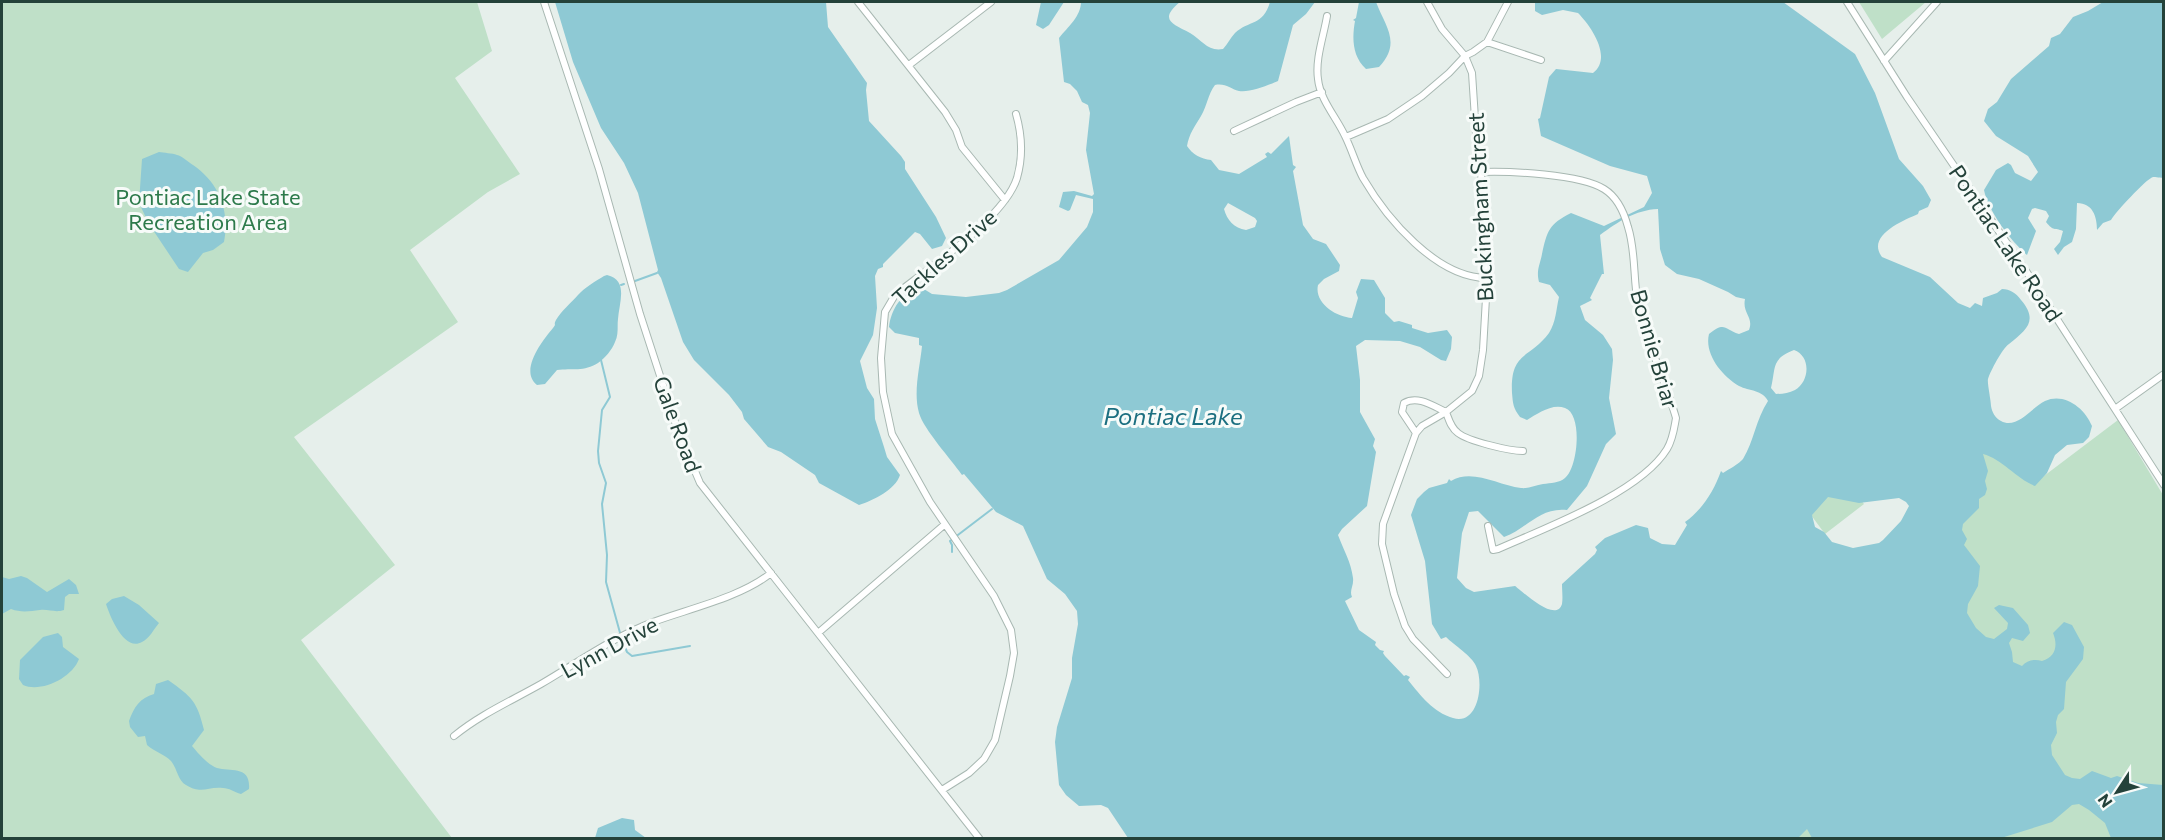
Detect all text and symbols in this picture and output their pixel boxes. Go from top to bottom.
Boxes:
street label: Buckingham Street [1462,112,1498,302]
street label: Pontiac Lake Road [1944,160,2068,326]
park label: Pontiac Lake State Recreation Area [115,183,301,235]
street label: Tackles Drive [886,203,1002,311]
street label: Bonnie Briar [1625,286,1685,412]
street label: Gale Road [648,372,708,476]
water label: Pontiac Lake [1103,401,1243,430]
street label: Lynn Drive [556,610,662,684]
north arrow [2087,762,2147,822]
text: N [2093,791,2116,812]

